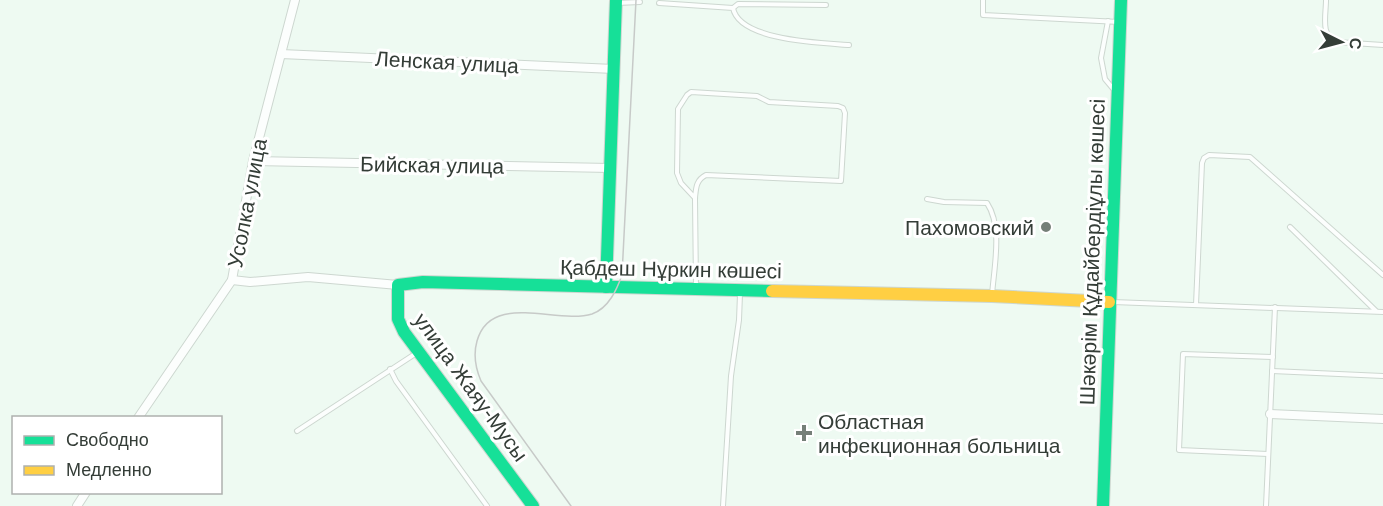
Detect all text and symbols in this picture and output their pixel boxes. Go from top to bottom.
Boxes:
north arrow [1311,12,1371,72]
text: С [1346,37,1364,51]
street label: Ленская улица [375,47,520,77]
street label: Шәкәрім Құдайбердіұлы көшесі [1075,98,1109,406]
street label: Усолка улица [223,136,271,270]
street label: Бийская улица [360,152,505,178]
place label: Пахомовский [905,216,1034,239]
marker: Пахомовский [1039,220,1053,234]
street label: Қабдеш Нұркин көшесі [560,256,782,282]
street label: улица Жаяу-Мусы [410,309,532,465]
place label: Областная инфекционная больница [818,410,1061,457]
legend [12,416,222,494]
marker: Областная инфекционная больница [795,424,813,442]
text: Свободно [66,430,149,450]
text: Медленно [66,460,152,480]

